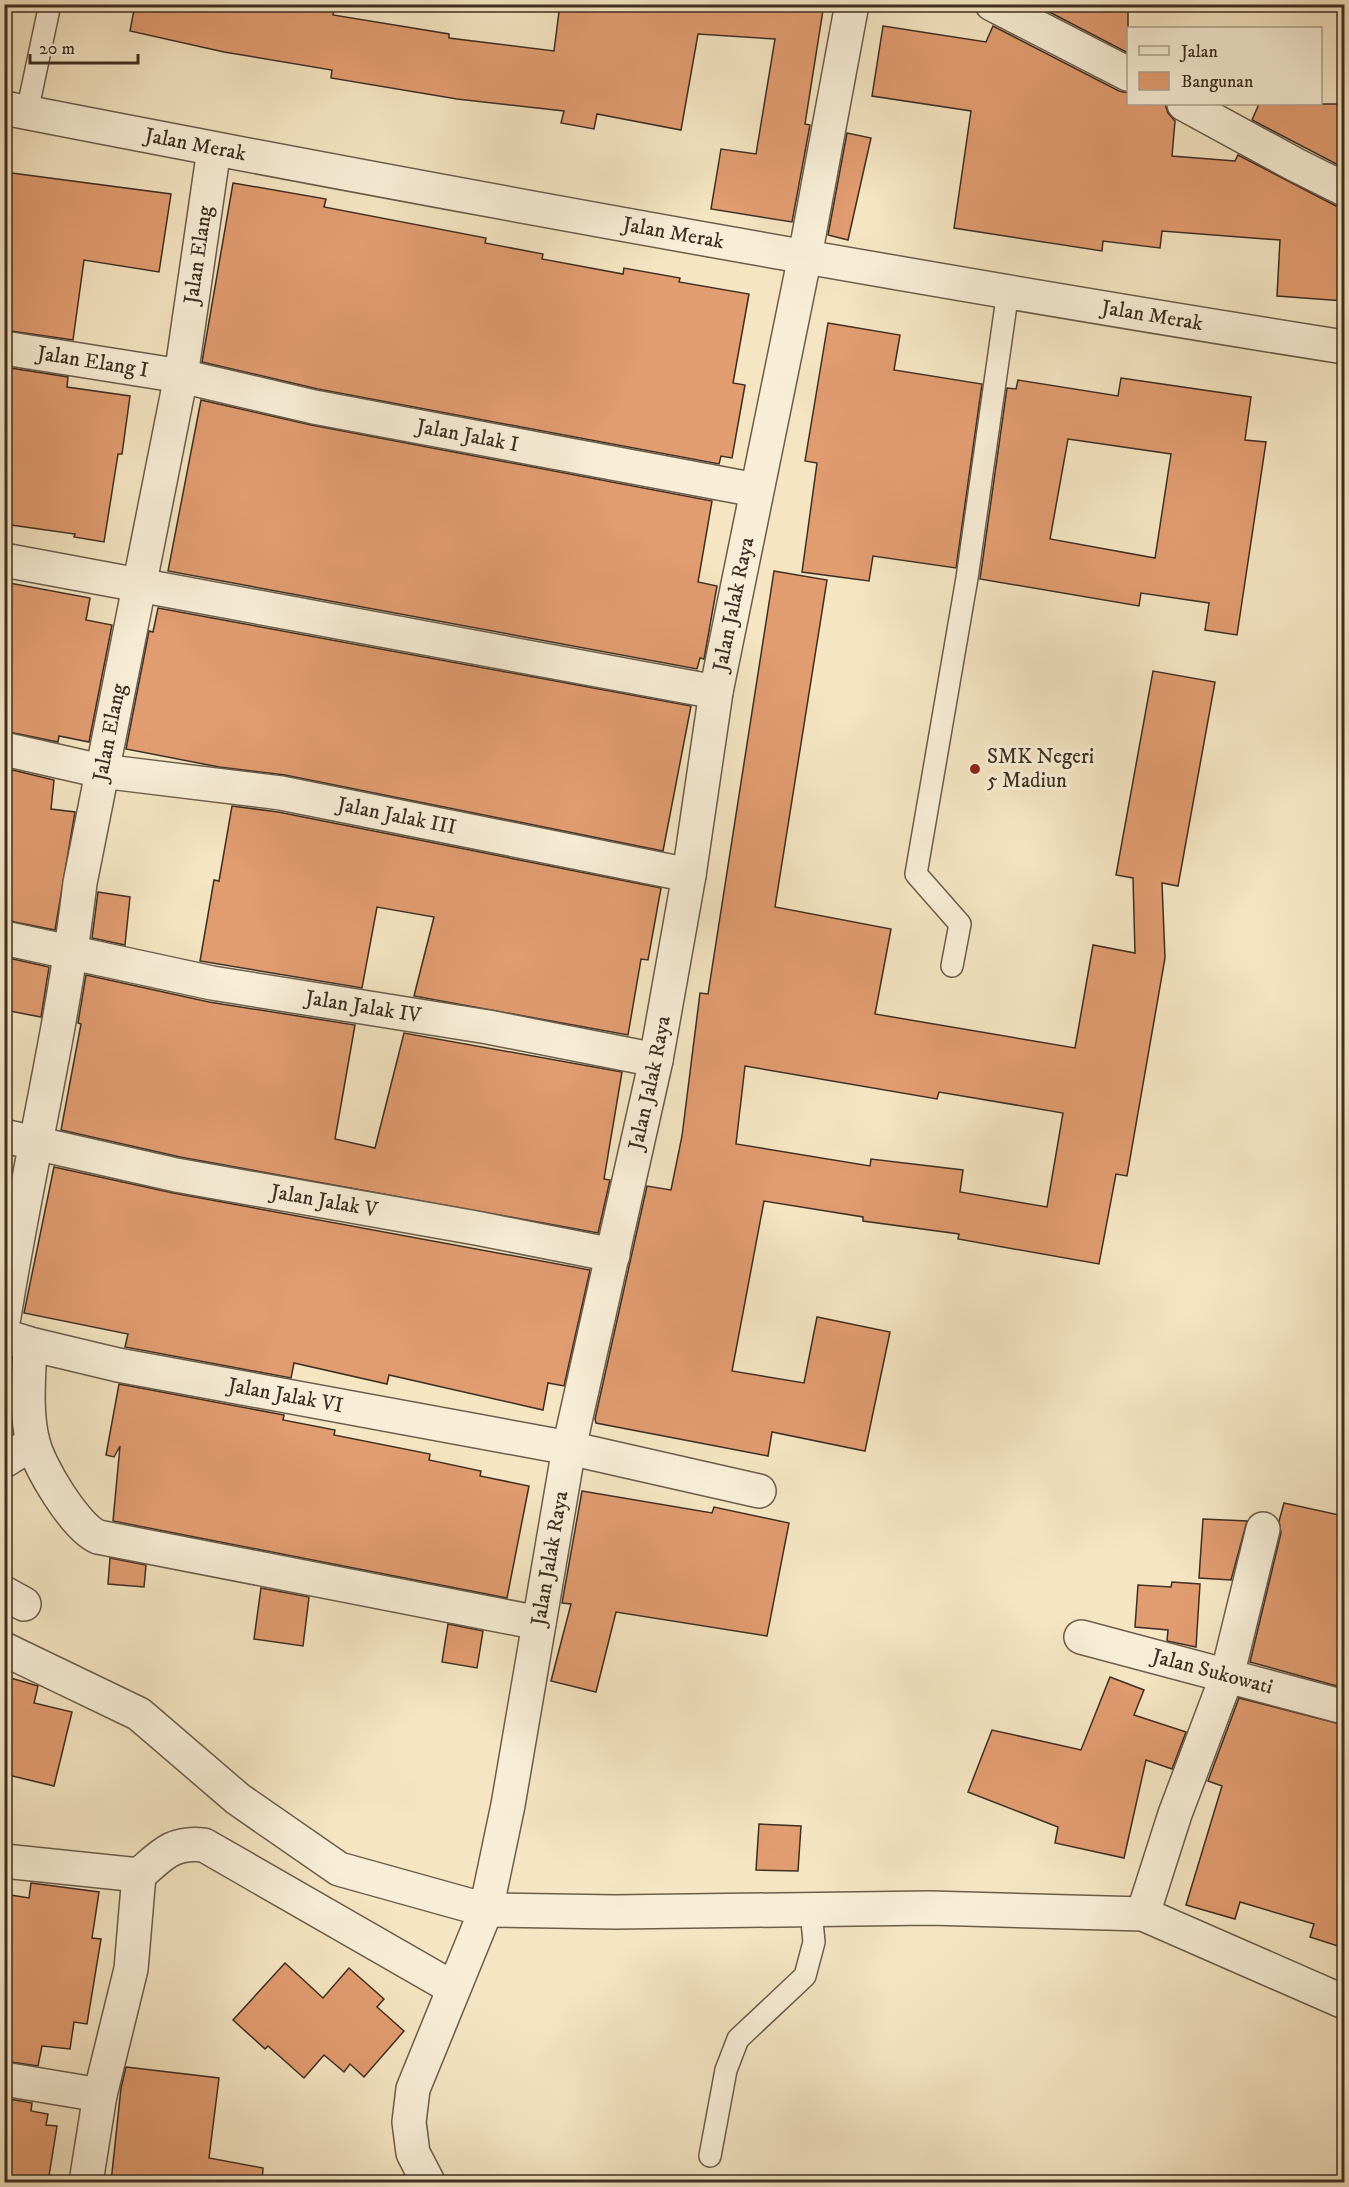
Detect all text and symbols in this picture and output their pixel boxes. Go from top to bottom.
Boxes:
scale bar [30,27,138,65]
legend [1127,27,1322,105]
text: 20 m [39,38,75,60]
text: Jalan [1179,41,1219,63]
text: Bangunan [1181,71,1254,93]
street label: Jalan Merak [141,122,249,167]
street label: Jalan Elang [178,203,219,308]
street label: Jalan Merak [619,211,727,255]
street label: Jalan Merak [1098,294,1205,337]
street label: Jalan Elang I [34,340,150,384]
street label: Jalan Jalak I [412,413,521,458]
street label: Jalan Jalak Raya [707,535,760,676]
street label: Jalan Elang [87,681,133,786]
place label: SMK Negeri 5 Madiun [987,744,1094,794]
marker: SMK Negeri 5 Madiun [968,762,982,776]
street label: Jalan Jalak III [333,791,459,841]
street label: Jalan Jalak IV [302,985,424,1029]
street label: Jalan Jalak Raya [623,1014,677,1154]
street label: Jalan Jalak V [267,1179,380,1224]
street label: Jalan Jalak VI [224,1372,345,1419]
street label: Jalan Jalak Raya [526,1489,574,1630]
street label: Jalan Sukowati [1147,1643,1276,1700]

